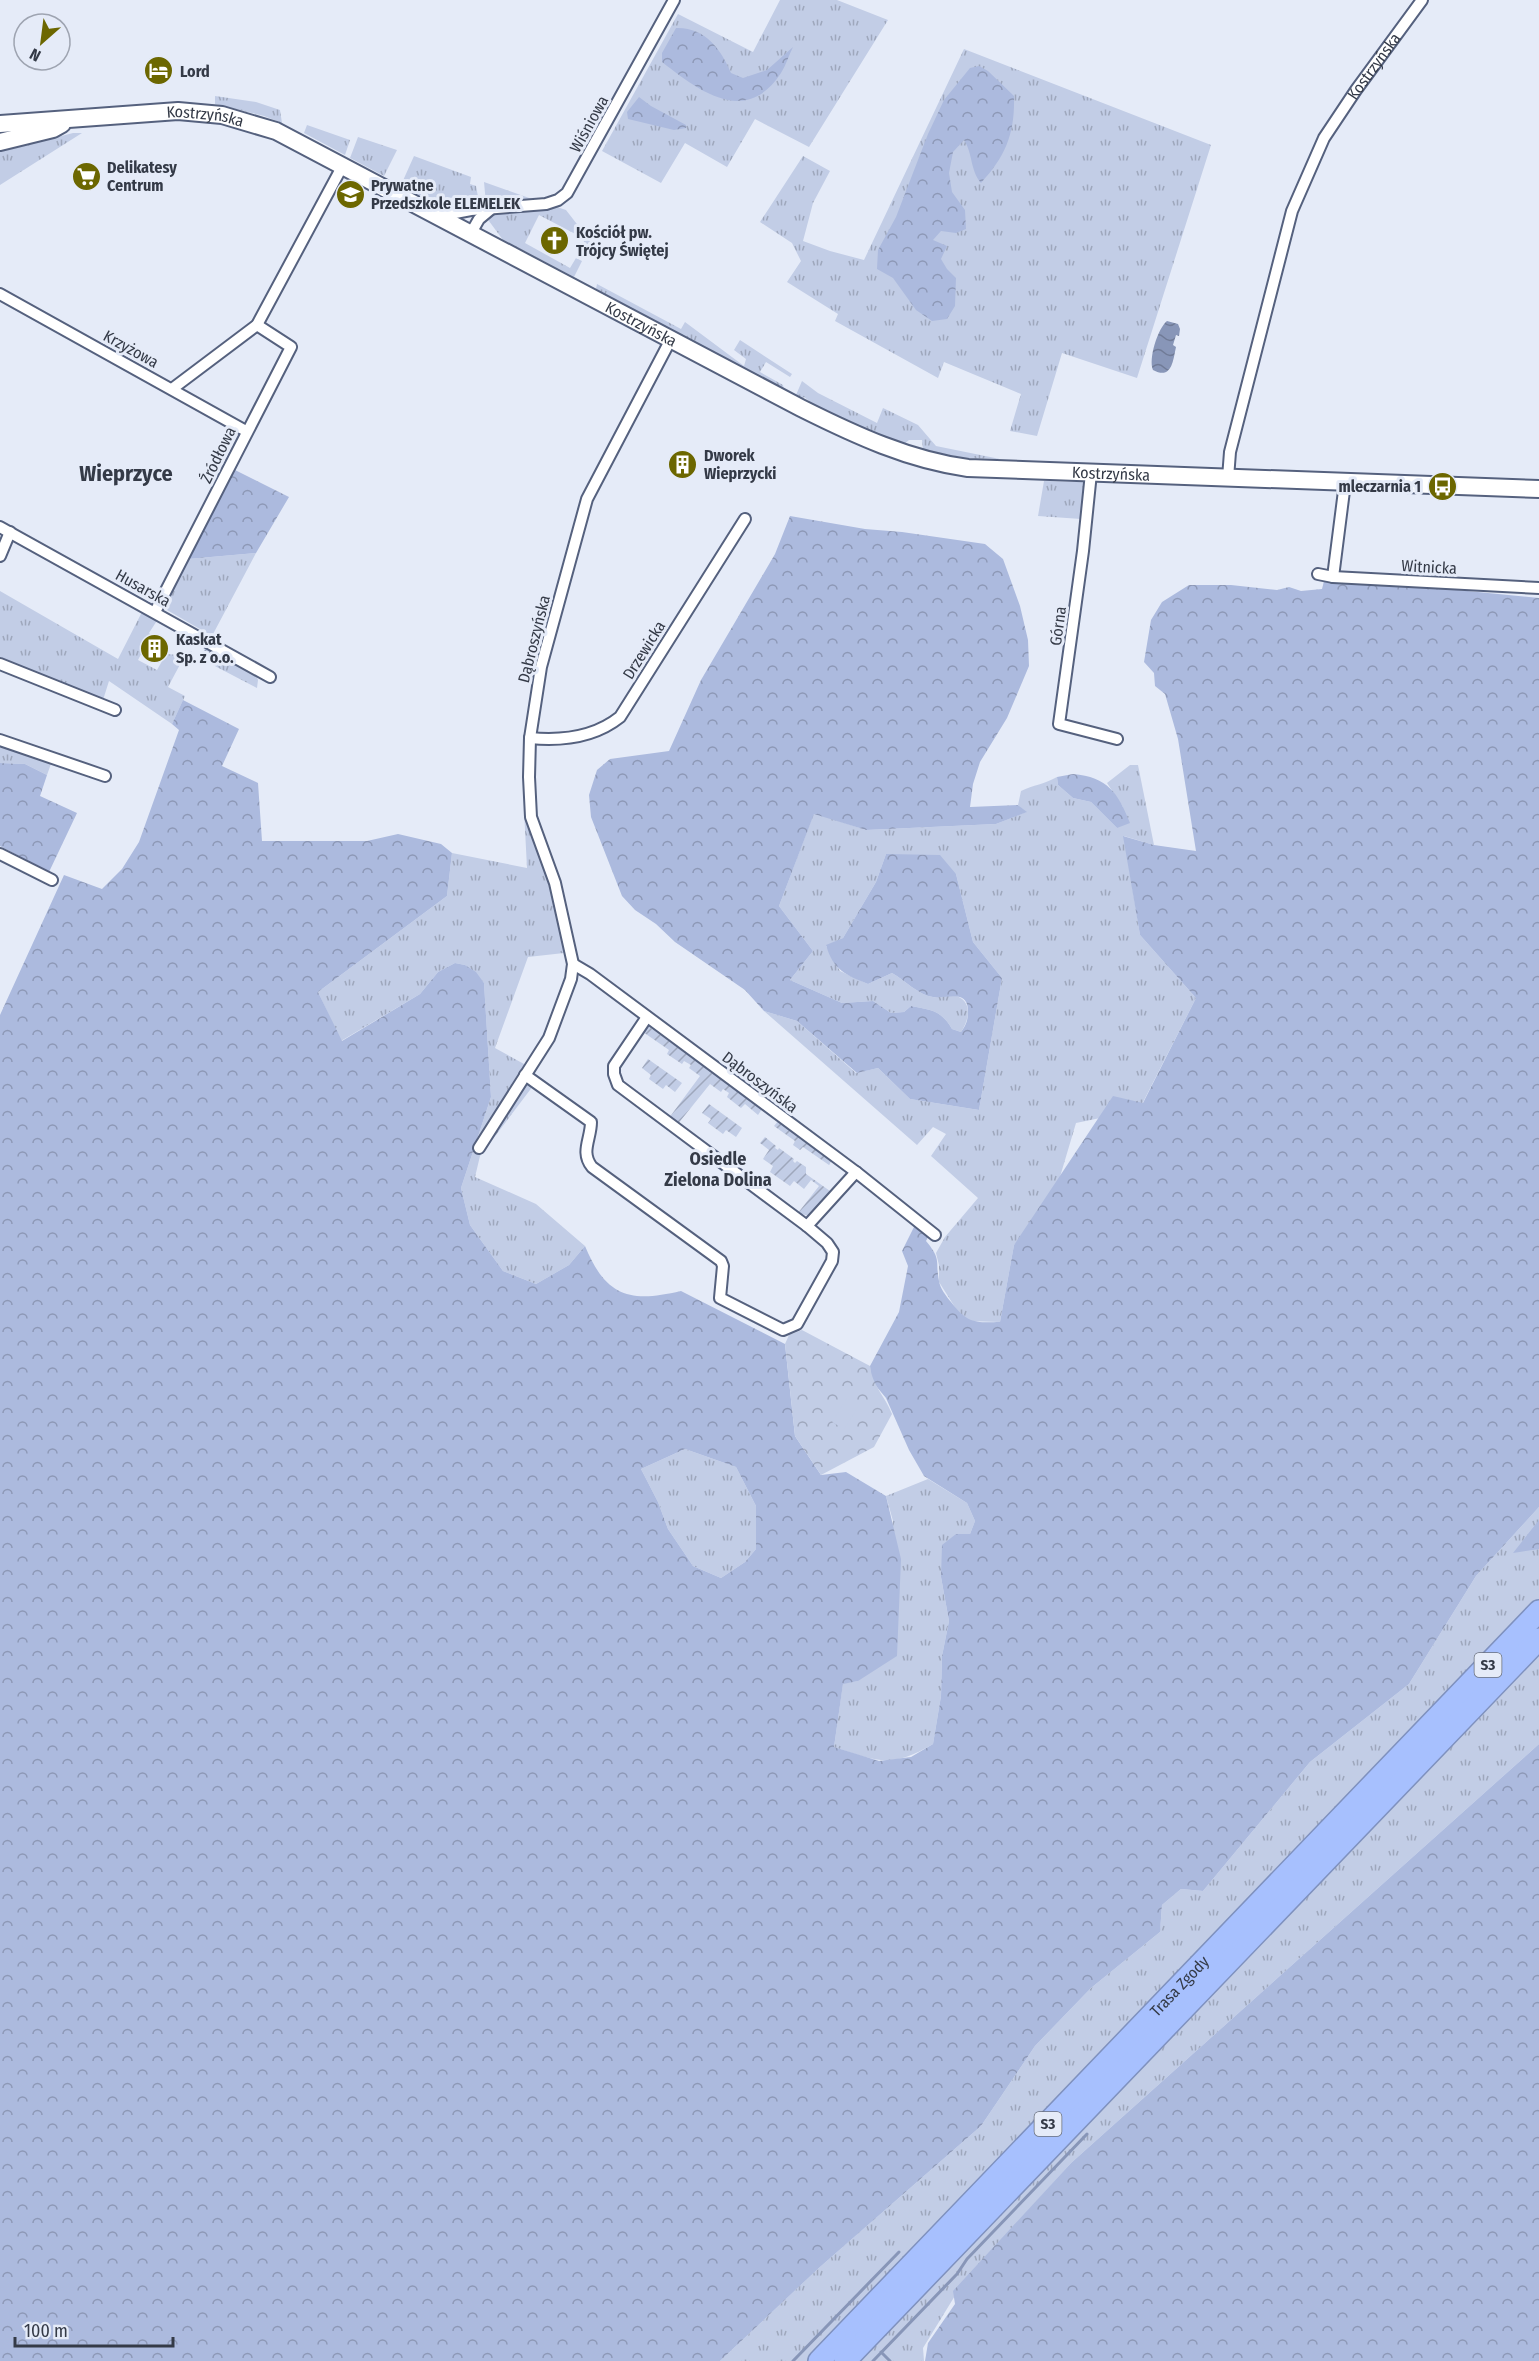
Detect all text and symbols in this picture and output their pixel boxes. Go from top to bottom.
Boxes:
north arrow [12,12,72,72]
street label: Kostrzyńska [1343,29,1404,103]
text: N [26,44,44,65]
hotel icon: Lord [143,55,175,87]
place label: Lord [180,62,210,81]
street label: Wiśniowa [566,92,612,156]
street label: Kostrzyńska [166,101,246,131]
place label: Delikatesy Centrum [107,158,177,195]
supermarket icon: Delikatesy Centrum [70,160,102,192]
place label: Prywatne Przedszkole ELEMELEK [371,176,521,213]
school or university icon: Prywatne Przedszkole ELEMELEK [334,178,366,210]
place label: Kościół pw. Trójcy Świętej [576,223,669,260]
church icon: Kościół pw. Trójcy Świętej [539,225,571,257]
street label: Kostrzyńska [602,297,680,350]
street label: Krzyżowa [100,326,162,372]
street label: Źródłowa [196,424,240,486]
place label: Dworek Wieprzycki [704,446,776,483]
building icon: Dworek Wieprzycki [667,448,699,480]
district label: Wieprzyce [79,460,173,487]
street label: Kostrzyńska [1072,462,1151,484]
bus stop icon: mleczarnia 1 [1426,470,1458,502]
place label: mleczarnia 1 [1339,477,1421,496]
street label: Witnicka [1401,556,1457,578]
street label: Husarska [112,565,174,611]
street label: Dąbroszyńska [514,593,555,685]
street label: Górna [1046,605,1070,647]
street label: Drzewicka [619,617,669,683]
place label: Kaskat Sp. z o.o. [176,630,234,667]
building icon: Kaskat Sp. z o.o. [139,632,171,664]
street label: Dąbroszyńska [718,1047,802,1117]
district label: Osiedle Zielona Dolina [664,1148,772,1191]
road number: S3 [1474,1653,1502,1677]
street label: Trasa Zgody [1146,1951,1213,2020]
road number: S3 [1034,2112,1062,2136]
scale bar [15,2310,172,2348]
text: 100 m [24,2320,68,2342]

